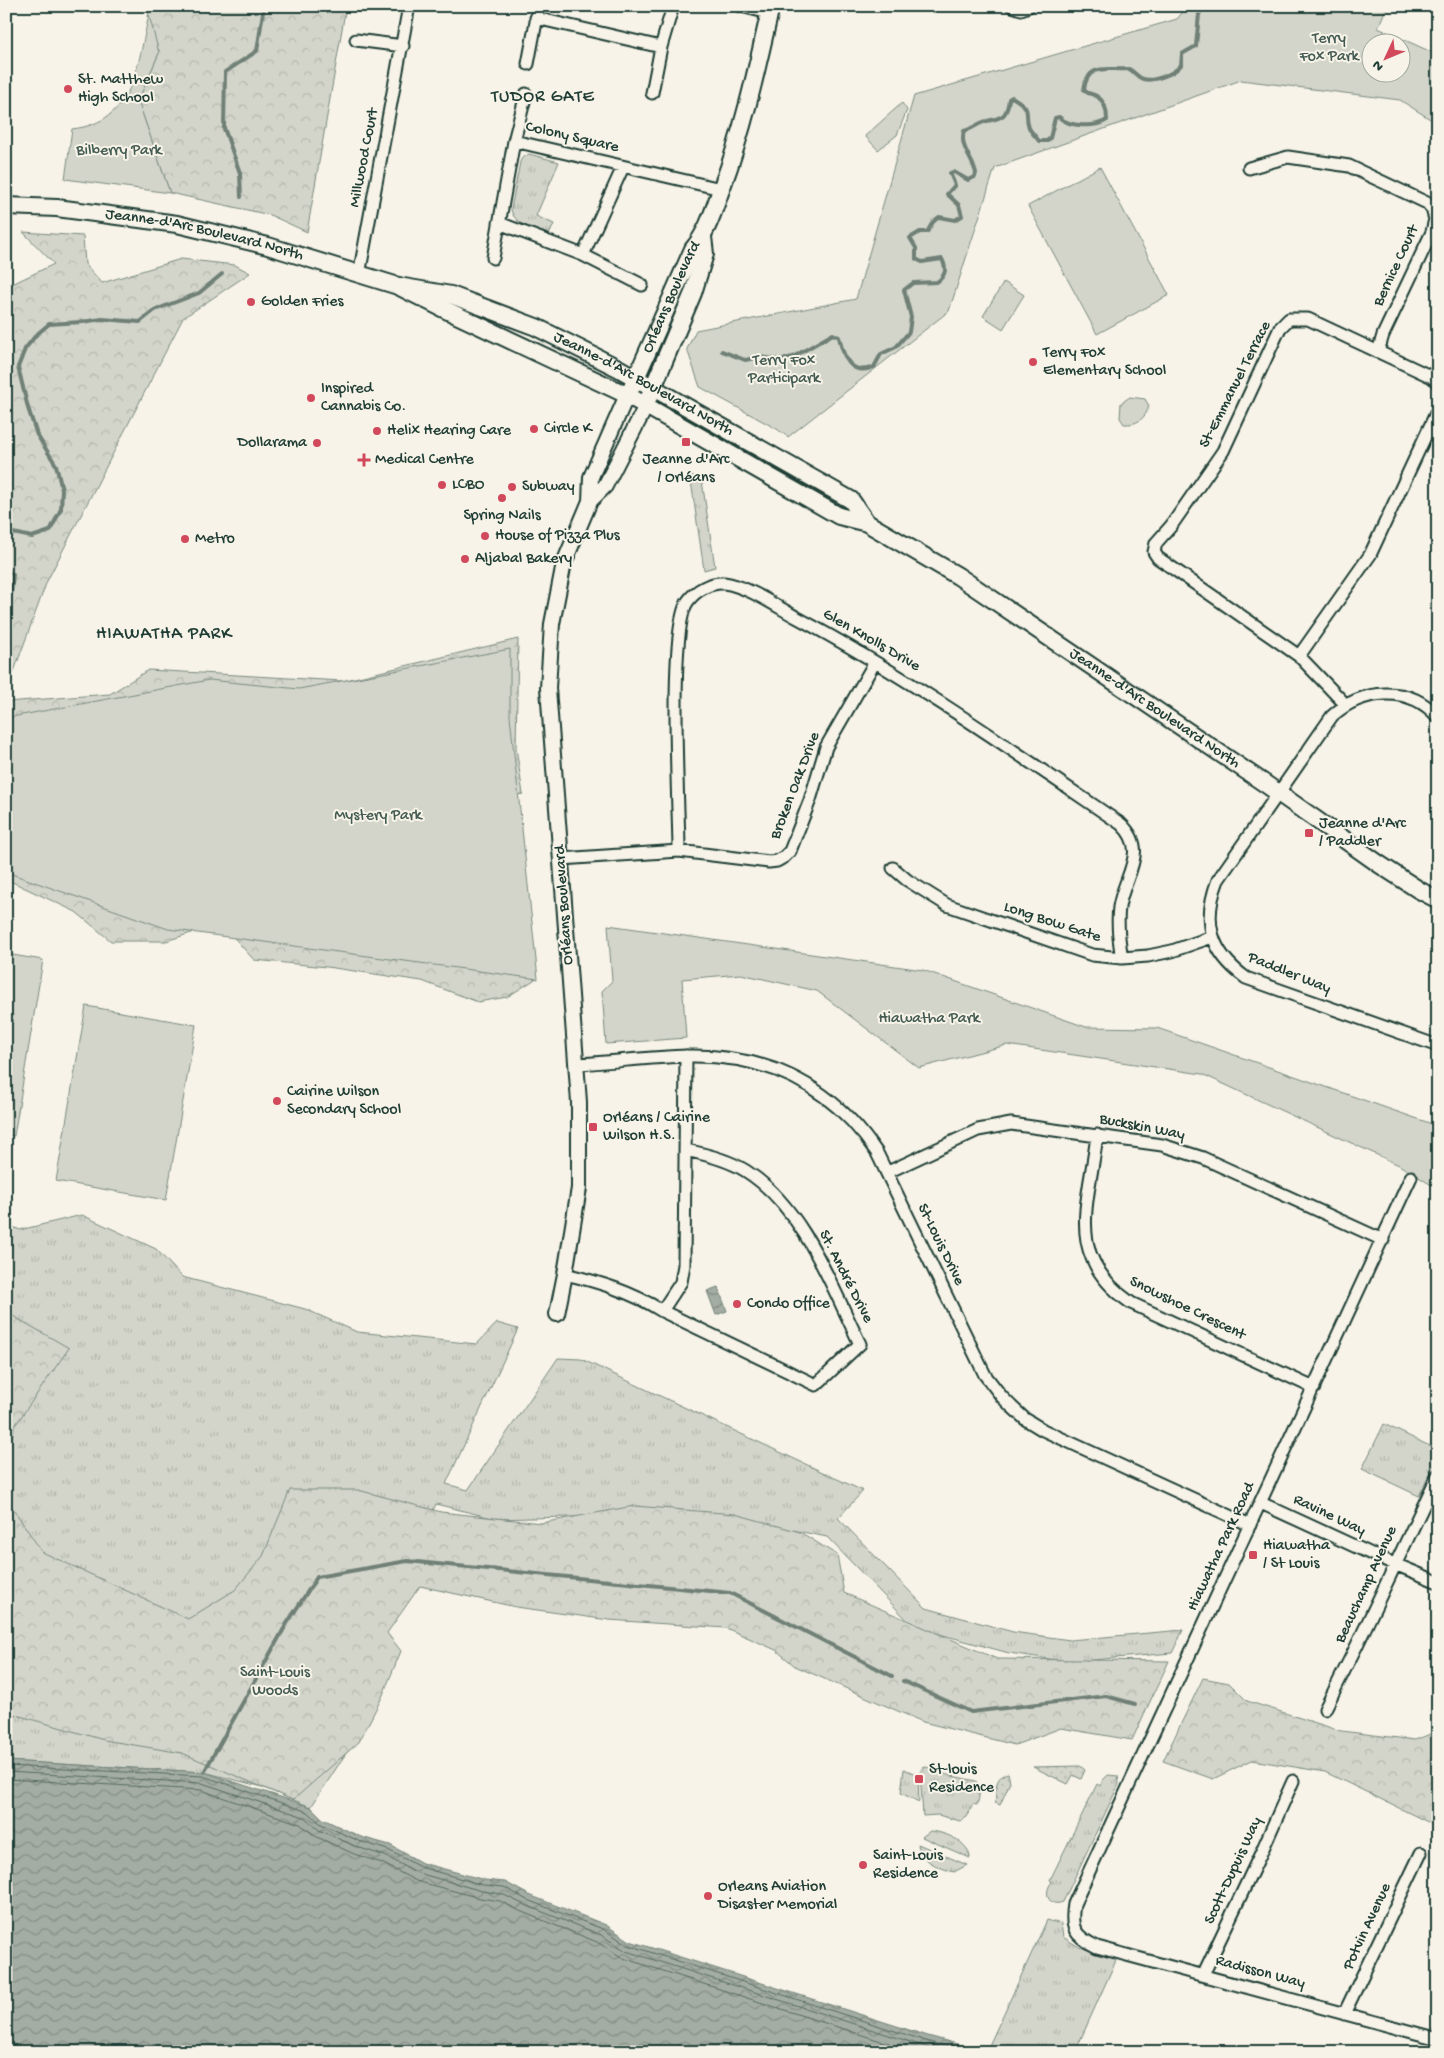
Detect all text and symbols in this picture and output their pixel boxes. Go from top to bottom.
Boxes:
park label: Terry Fox Park [1298,30,1360,67]
north arrow [1362,32,1412,82]
text: N [1369,56,1388,74]
place label: St. Matthew High School [78,71,164,108]
marker: St. Matthew High School [62,83,74,95]
district label: TUDOR GATE [490,87,595,108]
street label: Millwood Court [346,105,384,209]
street label: Colony Square [523,118,621,158]
park label: Bilberry Park [75,142,164,161]
street label: Jeanne-d'Arc Boulevard North [104,205,306,266]
street label: Bernice Court [1370,221,1425,311]
street label: Orléans Boulevard [639,236,706,356]
place label: Golden Fries [261,293,345,312]
marker: Golden Fries [245,296,257,308]
street label: St-Emmanuel Terrace [1196,318,1276,451]
street label: Jeanne-d'Arc Boulevard North [550,328,737,441]
place label: Terry Fox Elementary School [1042,344,1166,381]
park label: Terry Fox Participark [747,352,822,389]
marker: Terry Fox Elementary School [1027,356,1039,368]
place label: Inspired Cannabis Co. [321,380,406,417]
marker: Inspired Cannabis Co. [305,392,317,404]
place label: Circle K [544,420,594,439]
place label: Helix Hearing Care [387,422,512,441]
marker: Circle K [528,423,540,435]
marker: Helix Hearing Care [371,425,383,437]
place label: Dollarama [237,434,308,453]
marker: Jeanne d'Arc / Orléans [680,436,692,448]
marker: Dollarama [311,437,323,449]
place label: Medical Centre [375,451,475,470]
place label: Jeanne d'Arc / Orléans [643,451,730,488]
marker: Medical Centre [357,453,371,467]
place label: LCBO [452,476,485,495]
place label: Subway [522,478,575,497]
marker: LCBO [436,479,448,491]
marker: Subway [506,481,518,493]
marker: Spring Nails [496,492,508,504]
place label: Spring Nails [463,507,542,526]
place label: House of Pizza Plus [495,527,621,546]
place label: Metro [195,530,235,549]
marker: House of Pizza Plus [479,530,491,542]
marker: Metro [179,533,191,545]
place label: Aljabal Bakery [475,550,572,569]
marker: Aljabal Bakery [459,553,471,565]
street label: Glen Knolls Drive [819,605,924,677]
district label: HIAWATHA PARK [96,624,233,645]
street label: Jeanne-d'Arc Boulevard North [1065,644,1244,774]
street label: Broken Oak Drive [766,729,825,843]
park label: Mystery Park [334,807,424,826]
place label: Jeanne d'Arc / Paddler [1319,815,1406,852]
marker: Jeanne d'Arc / Paddler [1303,827,1315,839]
street label: Orléans Boulevard [551,843,579,966]
street label: Long Bow Gate [1001,898,1104,948]
street label: Paddler Way [1244,948,1333,999]
park label: Hiawatha Park [878,1010,981,1029]
place label: Cairine Wilson Secondary School [287,1083,401,1120]
marker: Cairine Wilson Secondary School [271,1095,283,1107]
place label: Orléans / Cairine Wilson H.S. [603,1109,711,1146]
street label: Buckskin Way [1097,1110,1186,1146]
marker: Orléans / Cairine Wilson H.S. [587,1121,599,1133]
street label: St-Louis Drive [912,1201,968,1290]
street label: St. André Drive [813,1227,877,1327]
street label: Snowshoe Crescent [1126,1273,1250,1346]
place label: Condo Office [747,1295,830,1314]
marker: Condo Office [731,1298,743,1310]
street label: Hiawatha Park Road [1184,1478,1261,1614]
street label: Ravine Way [1290,1491,1368,1541]
street label: Beauchamp Avenue [1331,1523,1403,1647]
place label: Hiawatha / St Louis [1263,1537,1331,1574]
marker: Hiawatha / St Louis [1247,1549,1259,1561]
park label: Saint-Louis Woods [240,1664,311,1701]
place label: St-louis Residence [929,1761,995,1798]
marker: St-louis Residence [913,1773,925,1785]
street label: Scott-Dupuis Way [1201,1814,1267,1928]
place label: Saint-Louis Residence [873,1847,944,1884]
marker: Saint-Louis Residence [857,1859,869,1871]
place label: Orleans Aviation Disaster Memorial [717,1878,837,1915]
street label: Potvin Avenue [1339,1880,1397,1974]
marker: Orleans Aviation Disaster Memorial [702,1890,714,1902]
street label: Radisson Way [1213,1952,1307,1994]

